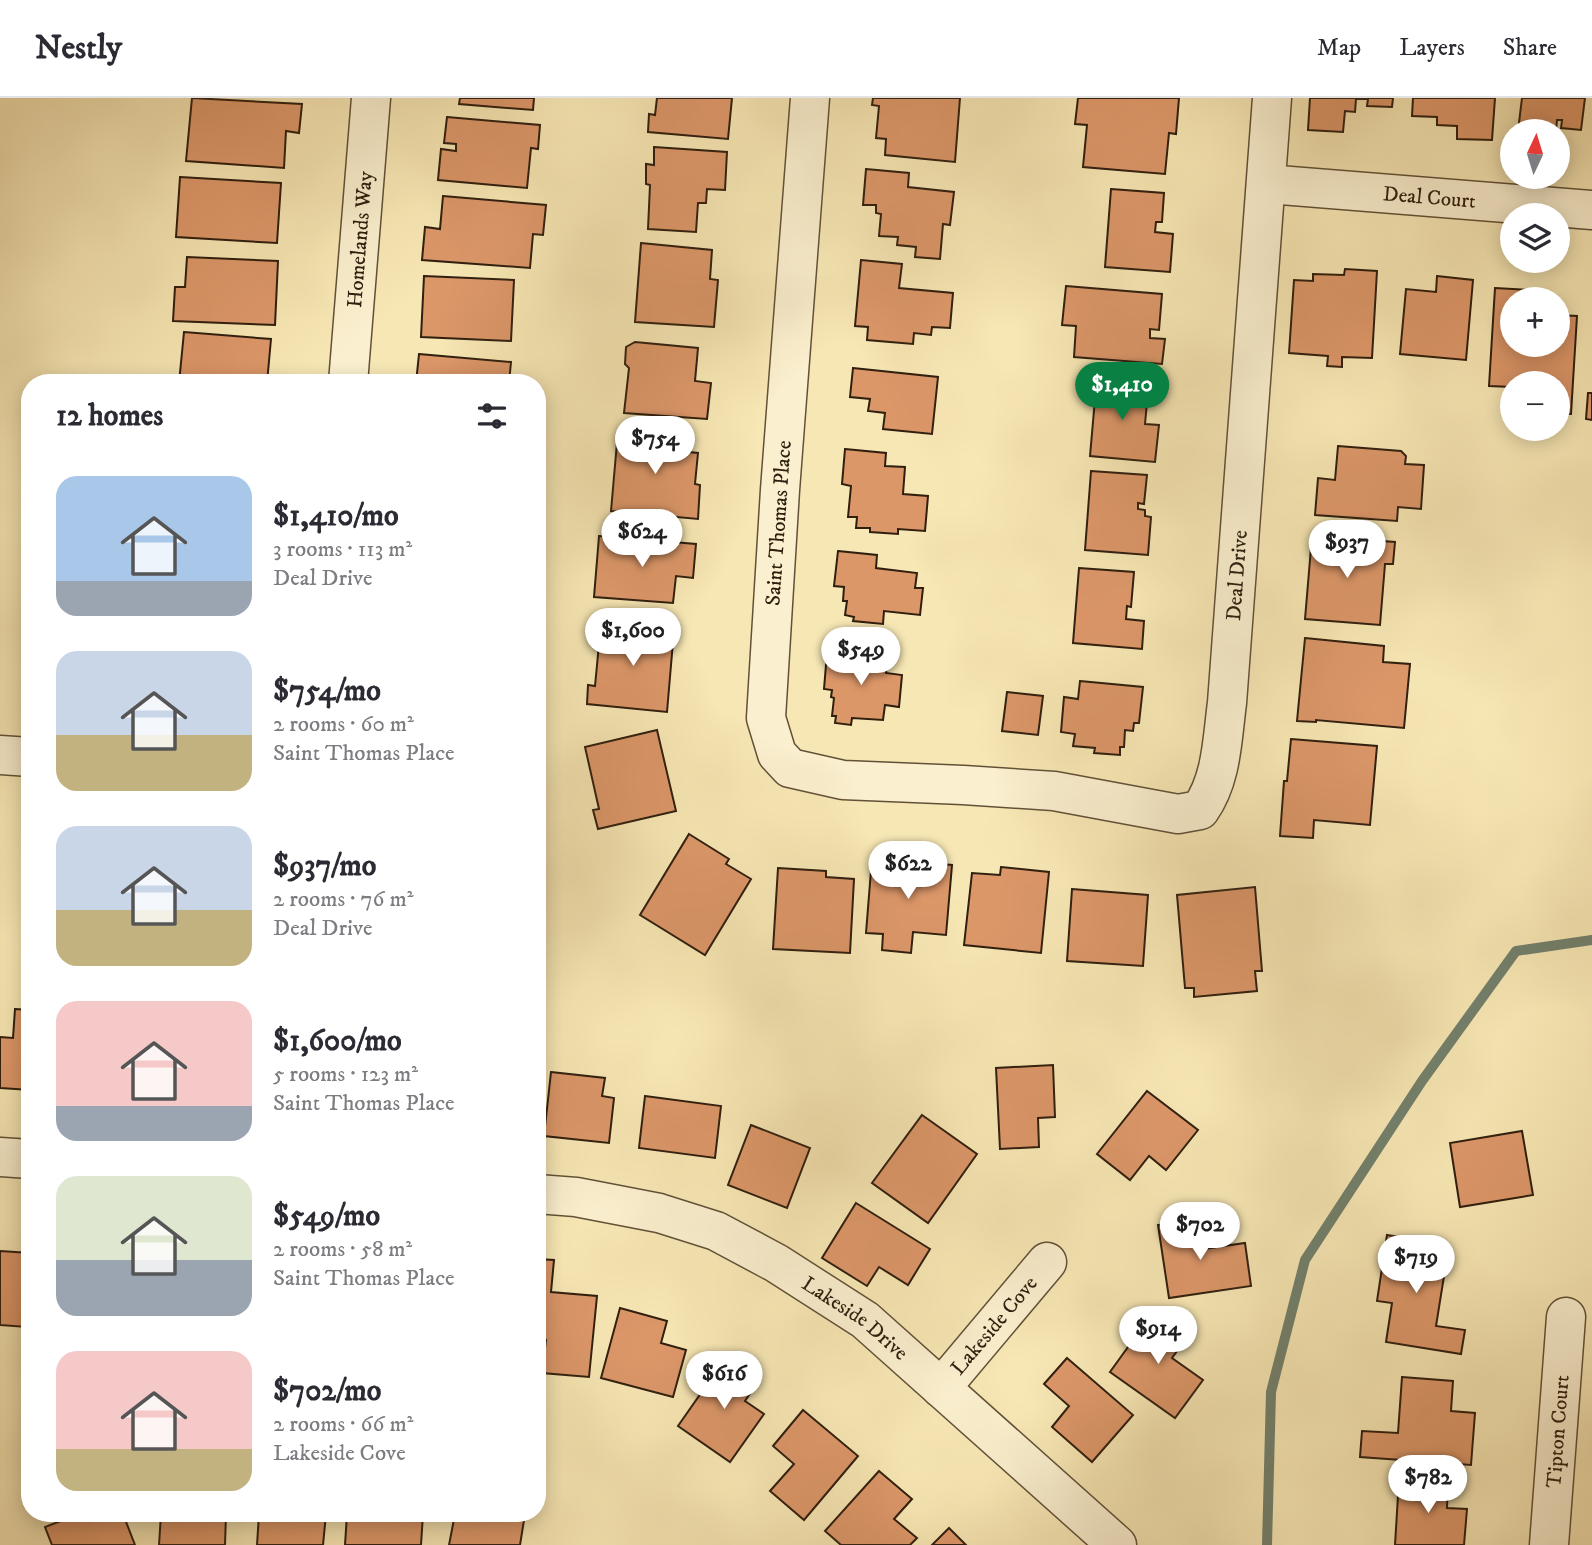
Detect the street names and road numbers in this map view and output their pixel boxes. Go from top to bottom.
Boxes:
street label: Homelands Way [342,169,379,309]
street label: Deal Court [1382,181,1477,215]
street label: Saint Thomas Place [760,439,798,607]
street label: Deal Drive [1221,529,1254,622]
street label: Lakeside Drive [797,1271,913,1367]
street label: Lakeside Cove [946,1271,1044,1381]
street label: Tipton Court [1541,1374,1576,1489]

